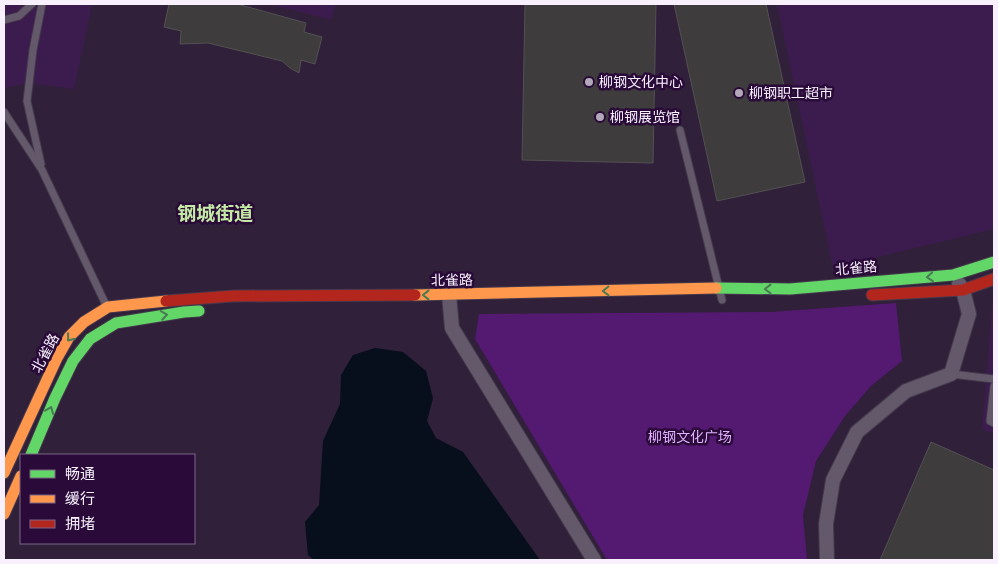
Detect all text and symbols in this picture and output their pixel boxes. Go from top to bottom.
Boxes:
place label: 柳钢文化中心 [599,72,683,92]
marker: 柳钢文化中心 [583,76,595,88]
place label: 柳钢职工超市 [749,83,833,103]
marker: 柳钢职工超市 [733,87,745,99]
place label: 柳钢展览馆 [610,107,680,127]
marker: 柳钢展览馆 [594,111,606,123]
district label: 钢城街道 [177,200,253,227]
street label: 北雀路 [834,256,878,280]
street label: 北雀路 [431,270,473,290]
one-way arrow [926,271,934,282]
one-way arrow [764,284,772,294]
one-way arrow [601,286,609,296]
one-way arrow [421,290,429,300]
one-way arrow [160,310,168,321]
street label: 北雀路 [26,330,64,376]
one-way arrow [68,332,76,341]
one-way arrow [44,406,54,415]
park label: 柳钢文化广场 [648,427,732,447]
legend [20,454,195,544]
text: 畅通 [65,463,95,485]
text: 缓行 [65,488,95,510]
text: 拥堵 [65,513,95,535]

